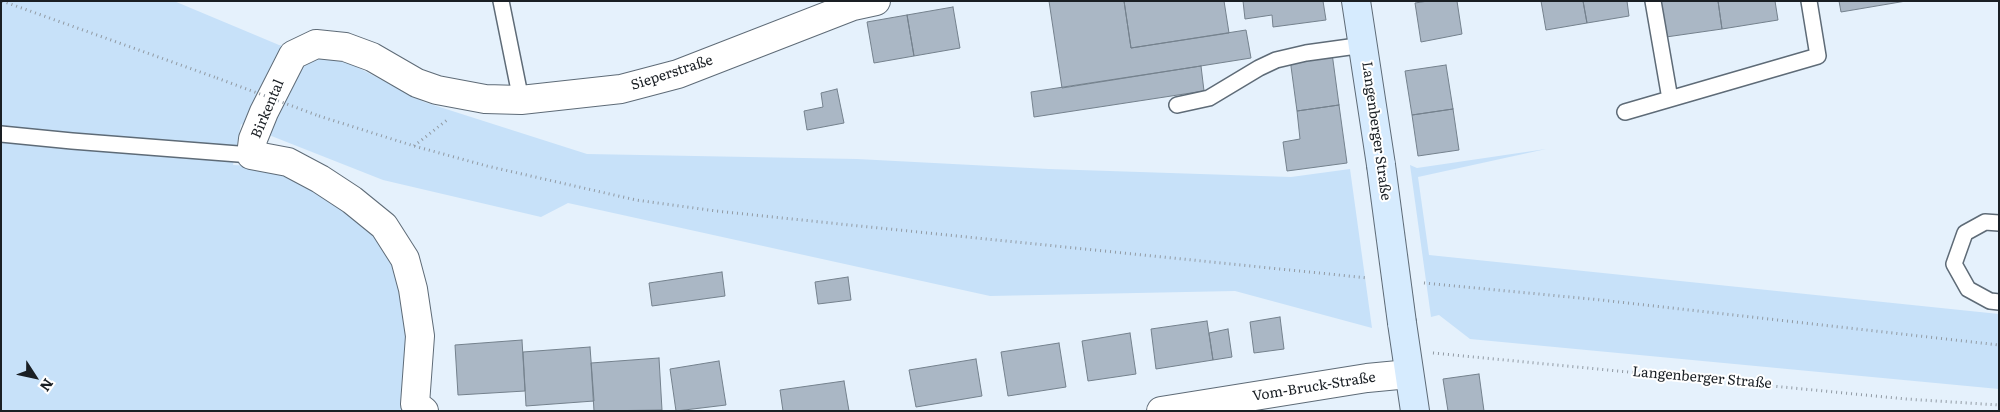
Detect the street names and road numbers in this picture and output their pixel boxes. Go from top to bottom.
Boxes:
street label: Sieperstraße [629,52,715,94]
street label: Langenberger Straße [1358,61,1394,201]
street label: Birkental [248,77,288,141]
street label: Langenberger Straße [1632,364,1772,392]
street label: Vom-Bruck-Straße [1251,369,1377,405]

